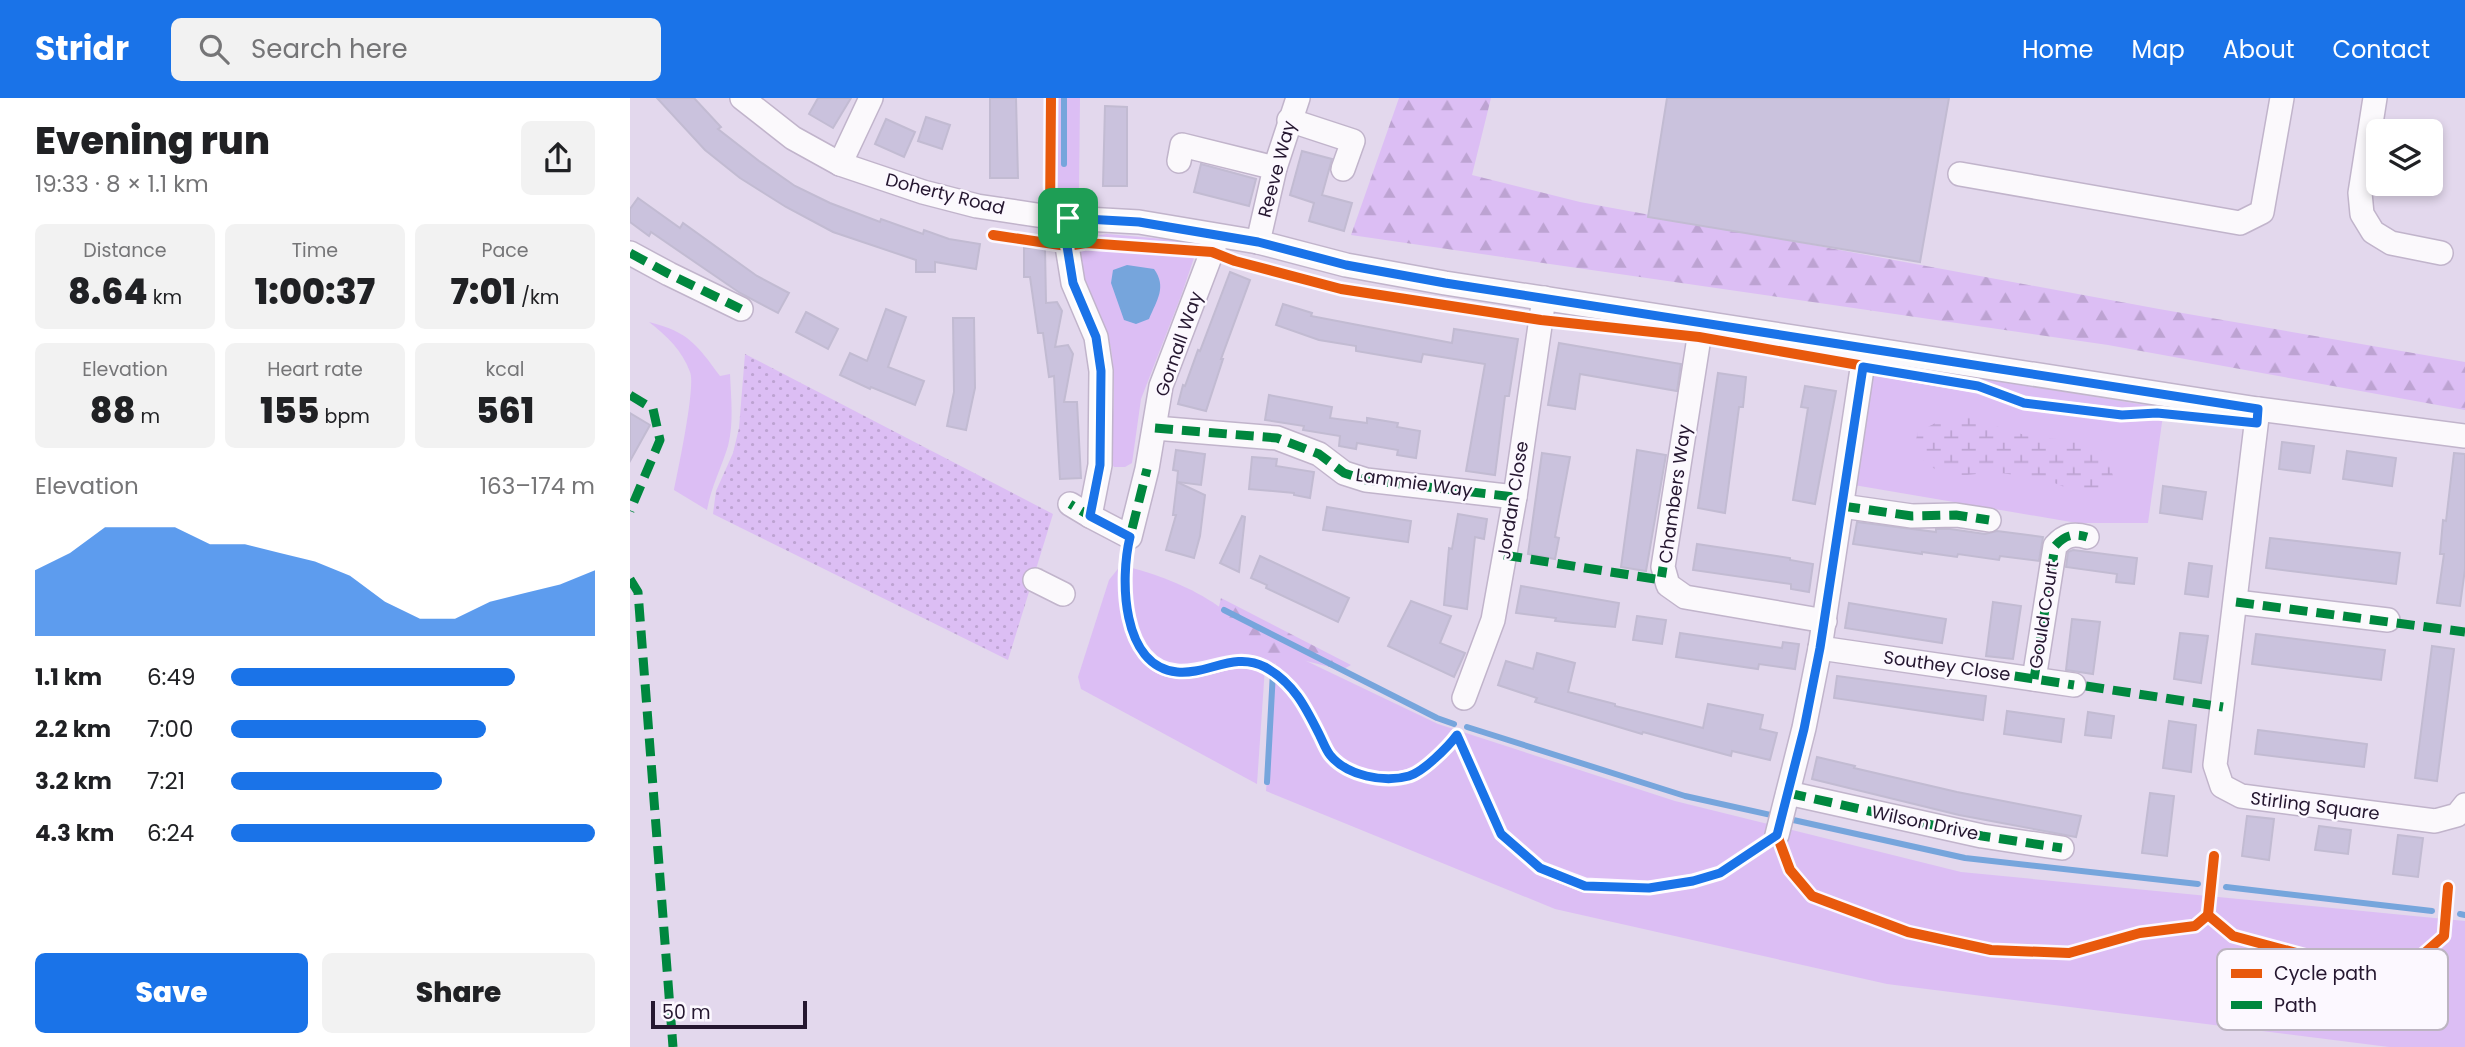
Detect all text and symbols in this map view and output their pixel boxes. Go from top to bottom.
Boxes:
search box [171,18,661,81]
text: Stridr [35,25,129,72]
icon: search [195,30,233,68]
text: Search here [251,31,408,67]
text: Home [2022,33,2094,66]
text: Map [2132,33,2185,66]
text: About [2223,33,2294,66]
text: Contact [2332,33,2430,66]
text: Evening run [35,114,270,167]
street label: Reeve Way [1252,118,1301,220]
map controls [2366,119,2443,196]
button: layers [2366,119,2443,196]
button: share [521,121,595,195]
street label: Doherty Road [883,167,1007,220]
text: 19:33 · 8 × 1.1 km [35,168,209,200]
pin [1038,188,1098,248]
icon: arrive [1049,199,1087,237]
text: Distance [83,237,167,264]
text: Time [292,237,338,264]
text: Pace [481,237,529,264]
text: 8.64 [68,267,148,316]
text: 1:00:37 [255,267,375,316]
text: 7:01 [451,267,516,316]
text: km [148,284,182,311]
text: /km [516,284,559,311]
street label: Gornall Way [1149,288,1208,400]
text: Elevation [82,356,168,383]
text: Heart rate [267,356,363,383]
text: kcal [486,356,524,383]
text: 88 [90,386,136,435]
text: 155 [260,386,320,435]
text: 561 [476,386,534,435]
text: m [136,403,160,430]
text: bpm [320,403,370,430]
street label: Chambers Way [1652,423,1697,565]
street label: Jordan Close [1491,439,1534,561]
street label: Lammie Way [1354,462,1474,503]
text: Elevation [35,470,139,502]
text: 163–174 m [480,470,595,502]
street label: Gould Court [2023,559,2064,671]
street label: Southey Close [1882,644,2012,687]
text: 1.1 km [35,661,102,693]
text: 6:49 [147,661,195,693]
text: 2.2 km [35,713,111,745]
text: 7:00 [147,713,193,745]
text: 3.2 km [35,765,112,797]
text: 7:21 [147,765,185,797]
street label: Stirling Square [2249,785,2381,826]
street label: Wilson Drive [1869,799,1981,846]
text: 4.3 km [35,817,114,849]
text: 6:24 [147,817,194,849]
legend [2217,949,2448,1030]
button: Save [35,953,308,1033]
button: Share [322,953,595,1033]
text: Cycle path [2274,960,2377,987]
text: Path [2274,992,2317,1019]
scale bar [651,998,807,1030]
text: 50 m [662,999,711,1026]

